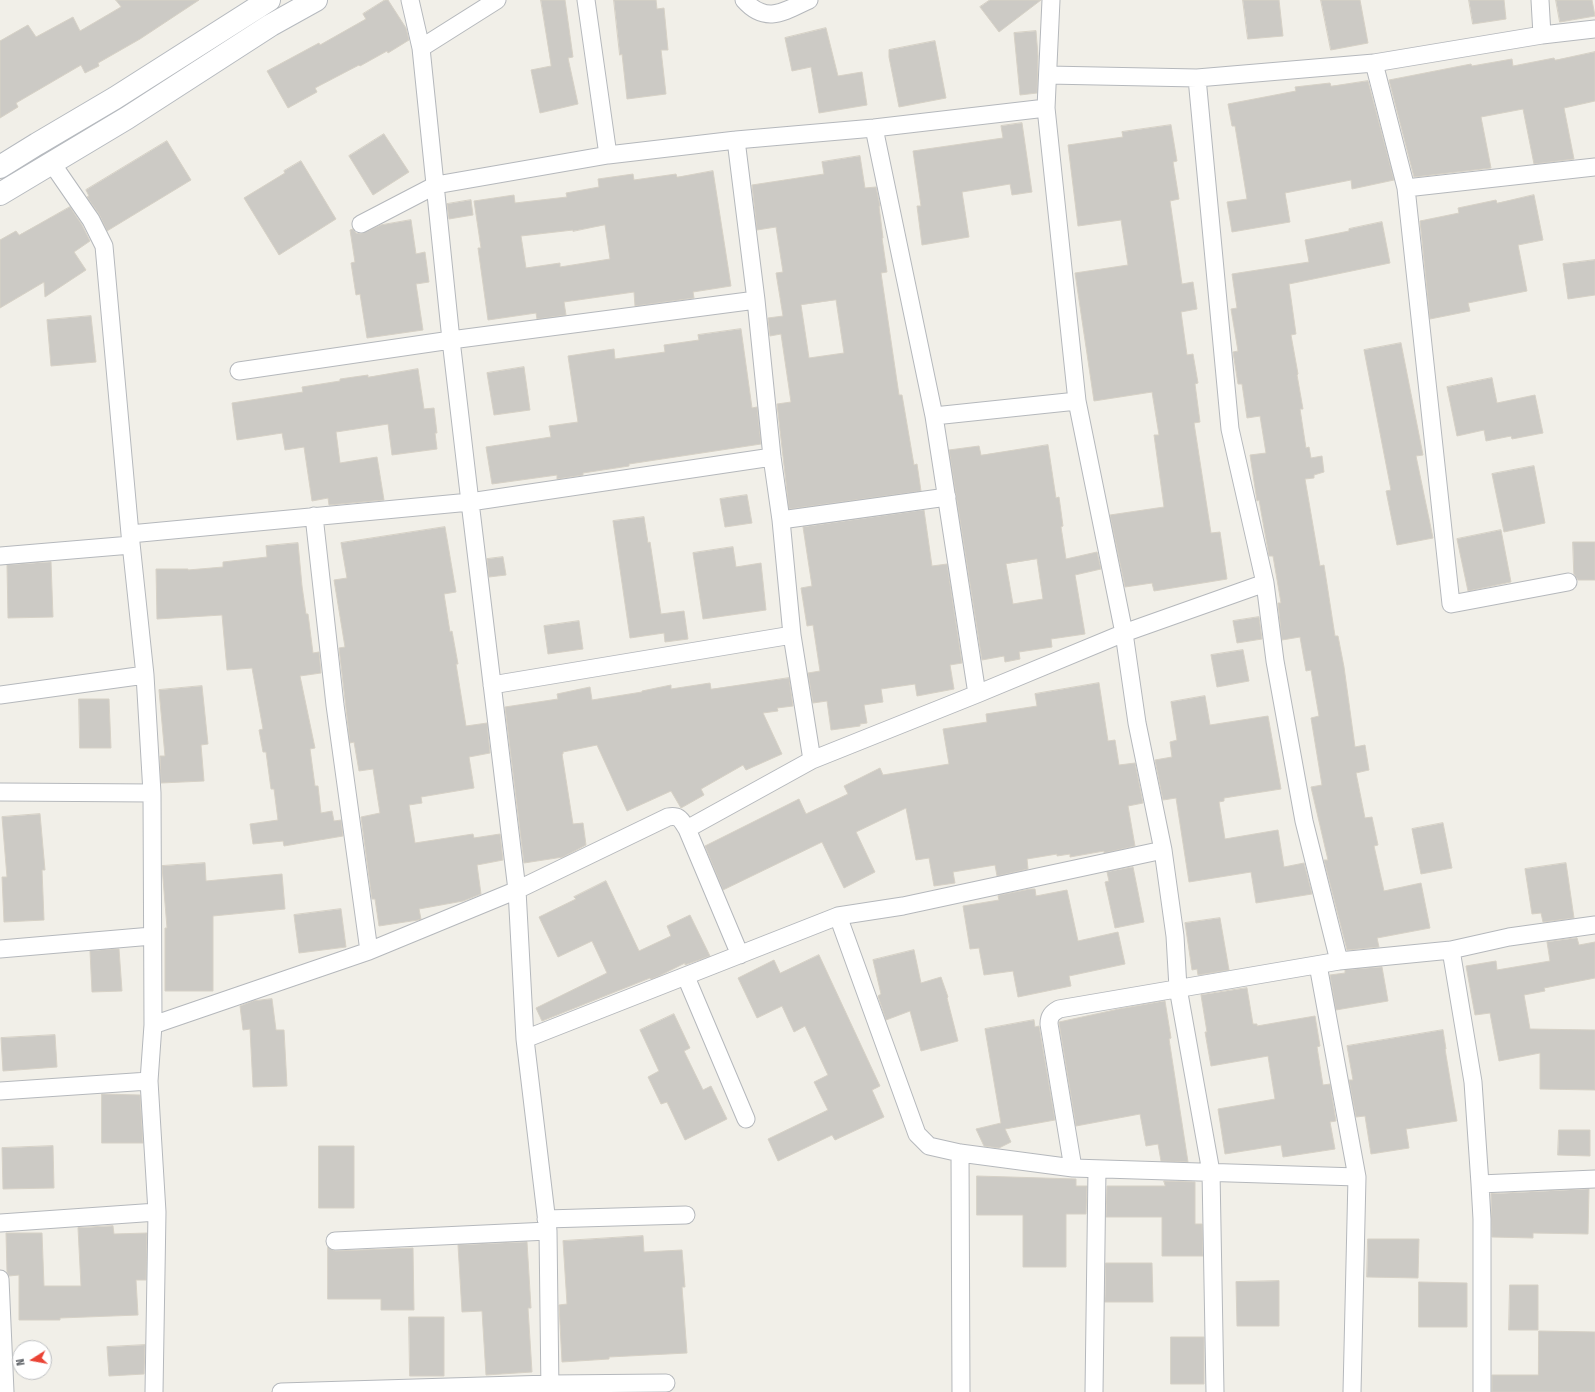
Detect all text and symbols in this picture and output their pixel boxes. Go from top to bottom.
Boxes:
north arrow [12,1340,52,1380]
text: N [14,1358,28,1367]

